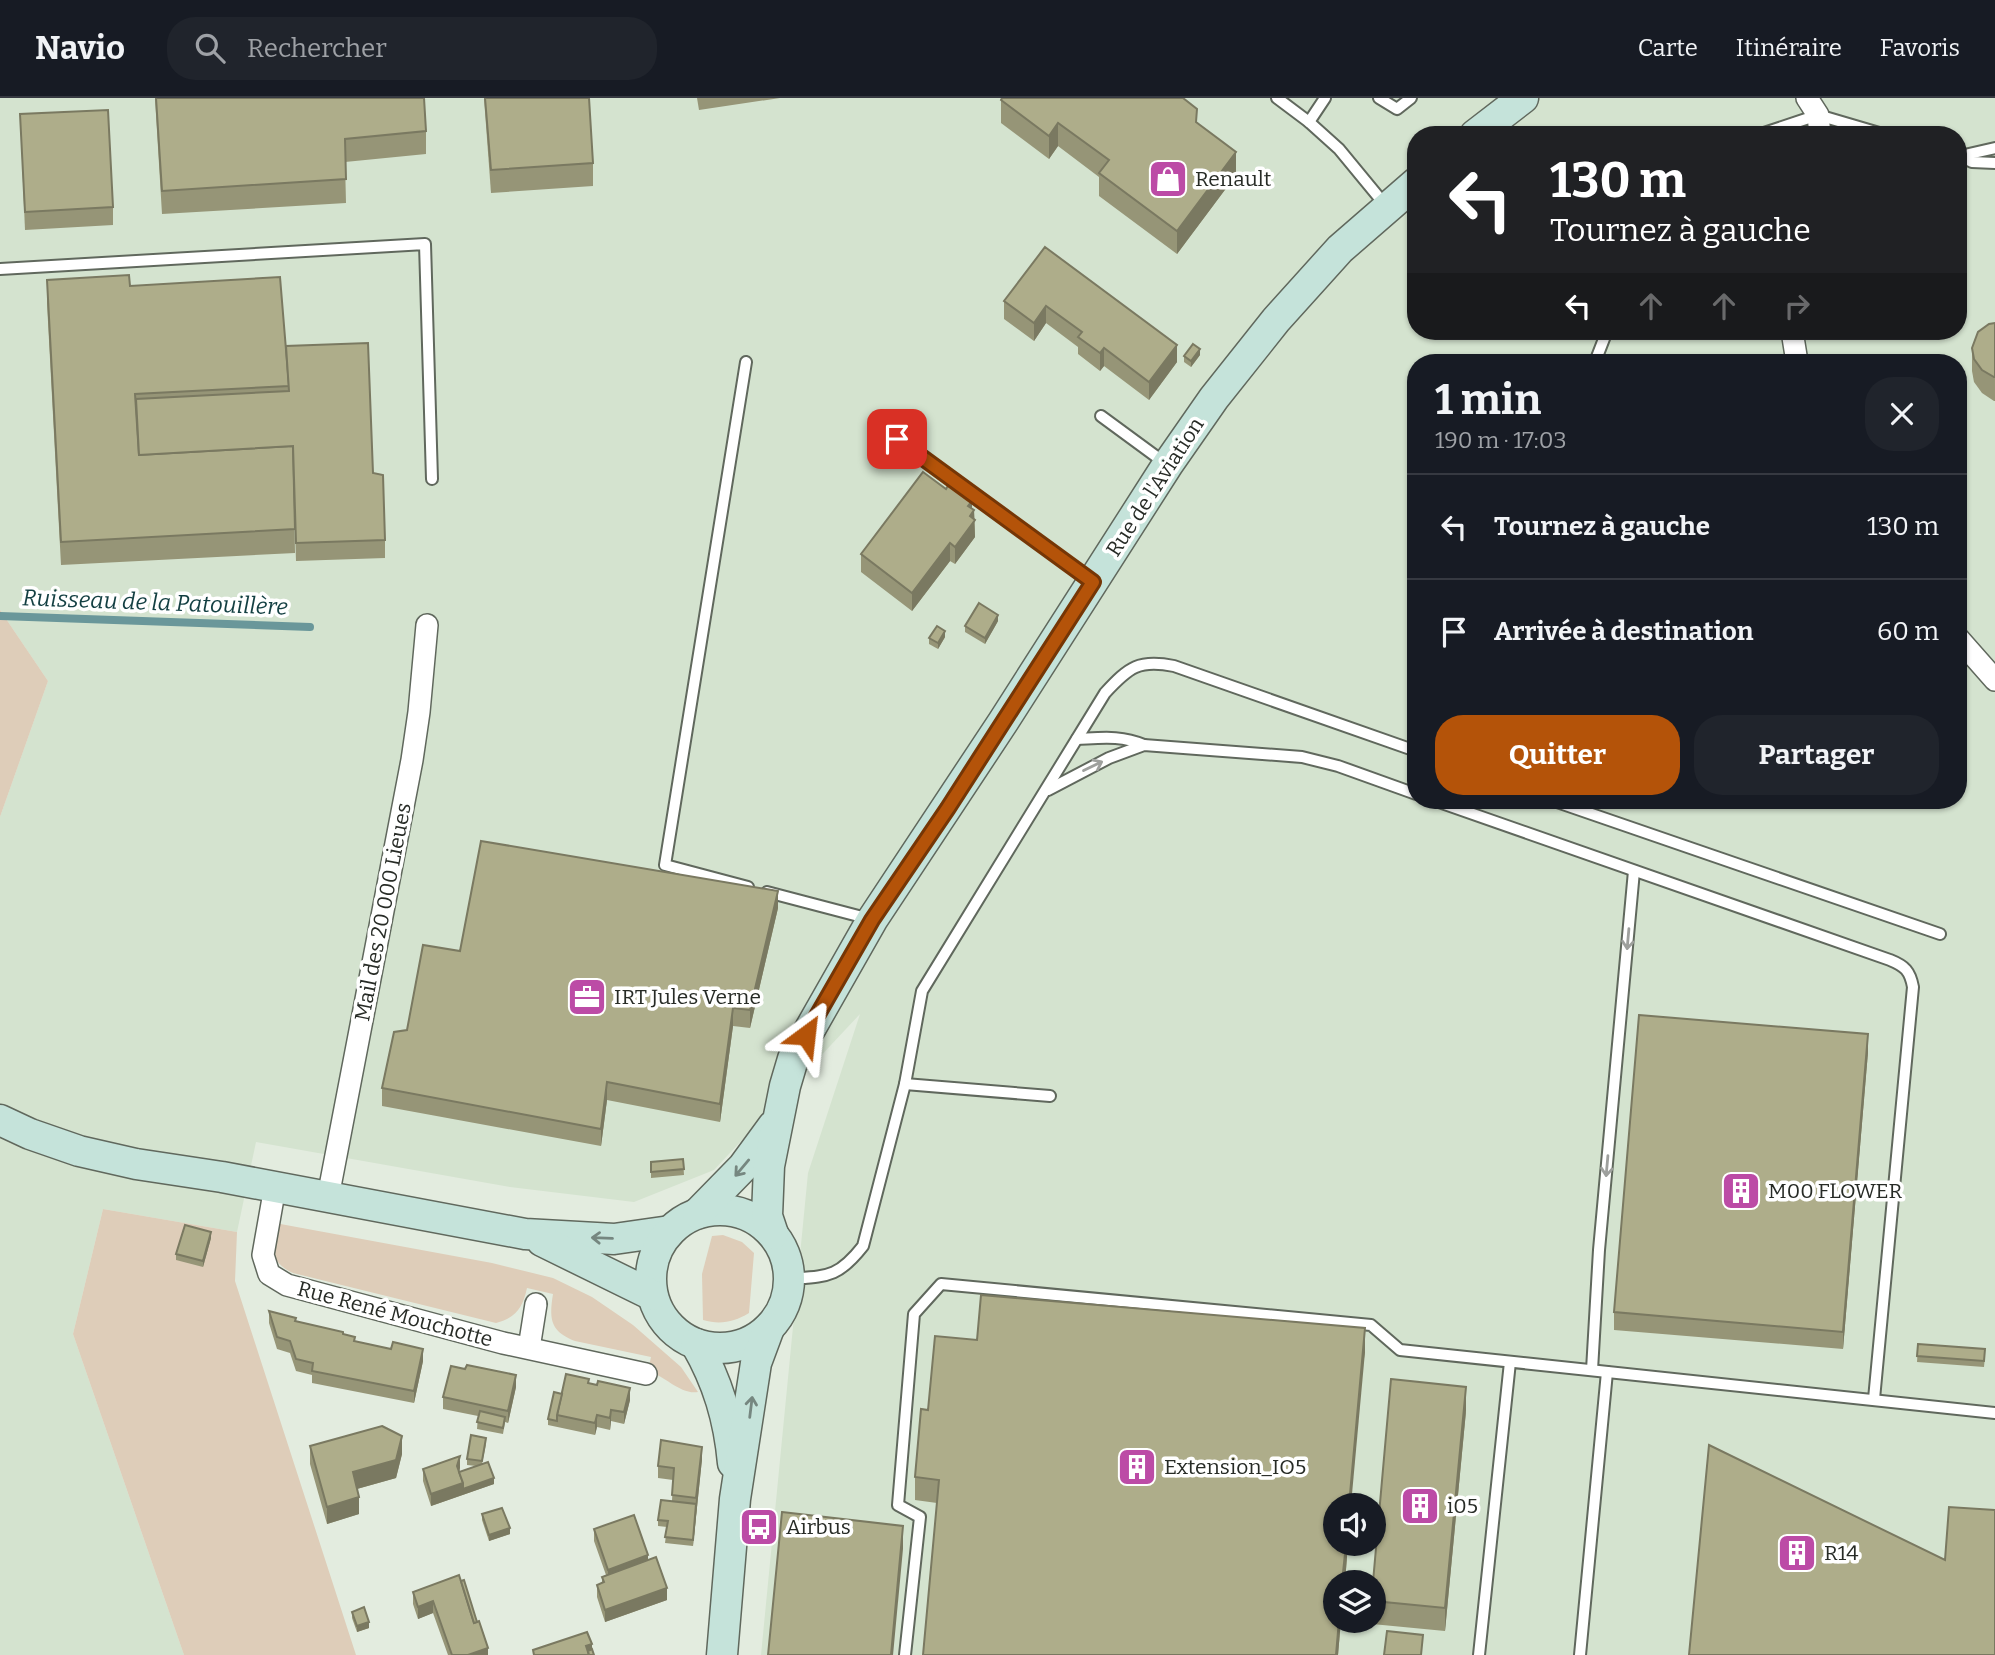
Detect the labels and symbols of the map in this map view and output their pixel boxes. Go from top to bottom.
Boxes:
shop icon: Renault [1147,158,1189,200]
place label: Renault [1195,166,1272,192]
pin [867,409,927,469]
street label: Rue de l'Aviation [1100,413,1210,561]
water label: Ruisseau de la Patouillère [22,583,289,621]
one-way arrow [1082,759,1103,772]
street label: Mail des 20 000 Lieues [349,801,417,1023]
one-way arrow [1621,927,1634,950]
office icon: IRT Jules Verne [566,976,608,1018]
place label: IRT Jules Verne [614,984,761,1010]
position arrow [769,998,843,1072]
one-way arrow [1600,1154,1613,1176]
one-way arrow [734,1159,750,1177]
building icon: M00 FLOWER [1720,1170,1762,1212]
place label: M00 FLOWER [1768,1178,1903,1204]
one-way arrow [591,1232,614,1245]
street label: Rue René Mouchotte [294,1275,496,1353]
one-way arrow [744,1396,757,1419]
building icon: Extension_IO5 [1116,1446,1158,1488]
place label: Extension_IO5 [1164,1454,1306,1480]
building icon: i05 [1399,1485,1441,1527]
place label: i05 [1447,1493,1478,1519]
bus stop icon: Airbus [738,1506,780,1548]
place label: Airbus [786,1514,851,1540]
building icon: R14 [1776,1532,1818,1574]
place label: R14 [1824,1540,1859,1566]

